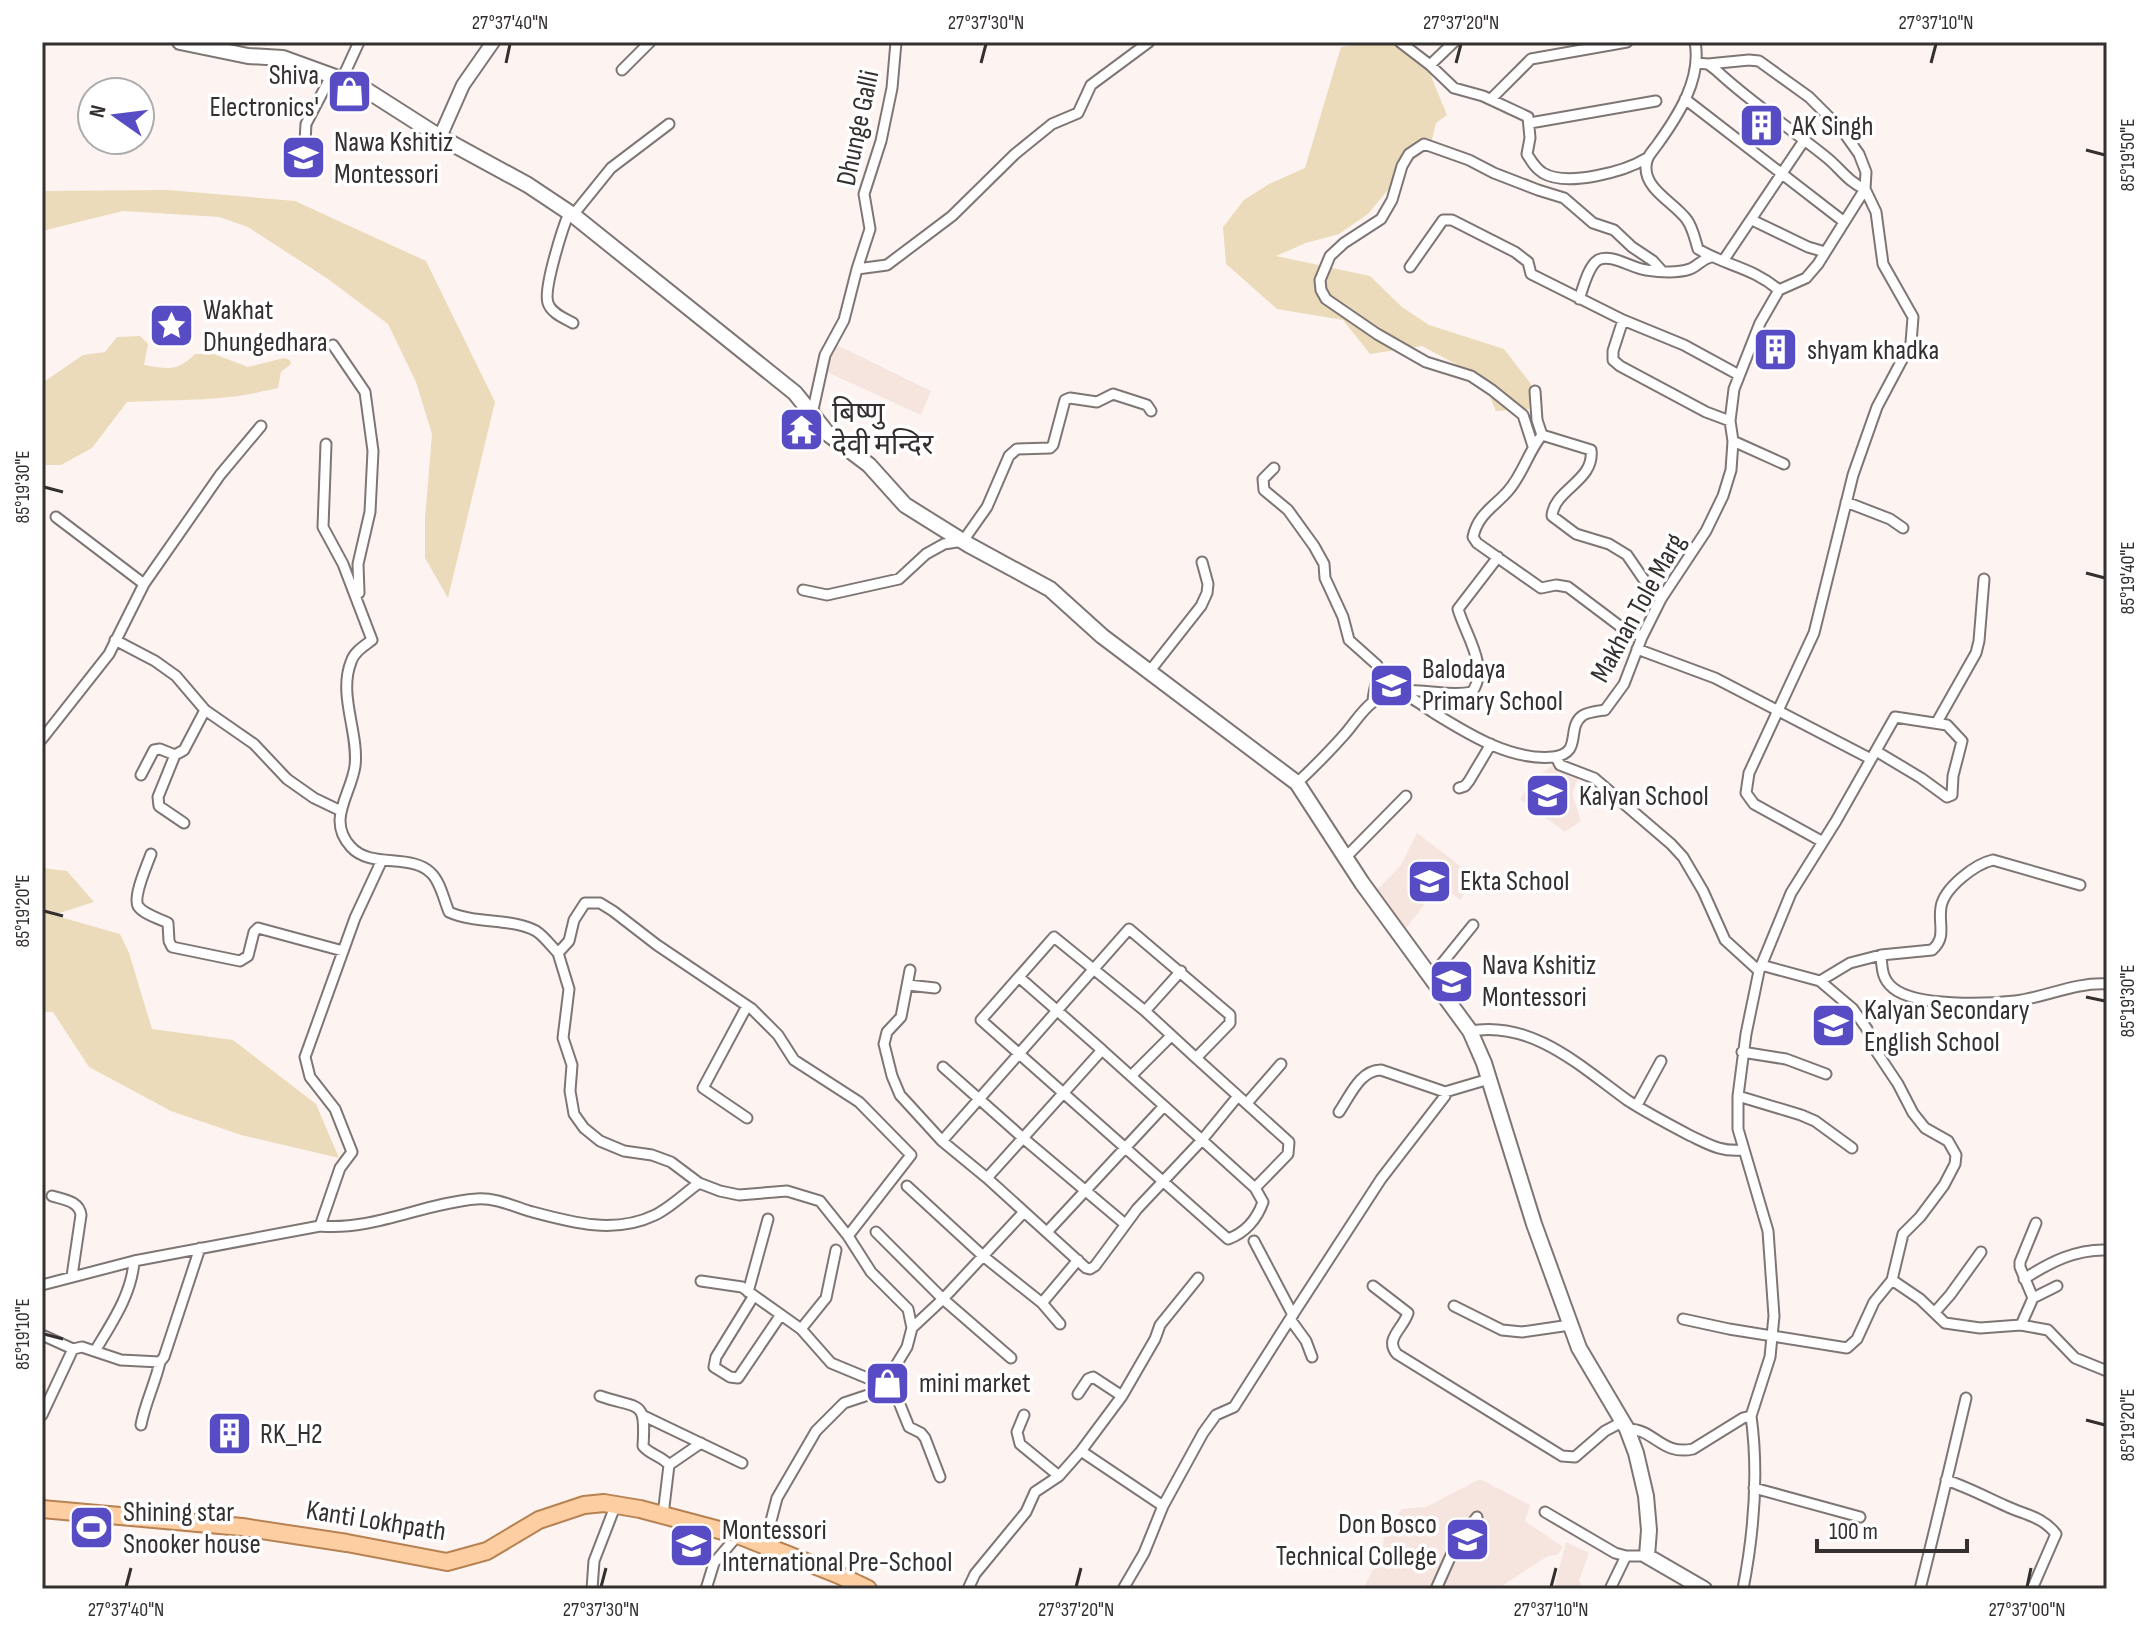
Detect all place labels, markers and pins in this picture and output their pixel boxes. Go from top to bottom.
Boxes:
place label: Shiva Electronics' [209,59,319,124]
shop icon: Shiva Electronics' [326,67,374,115]
building icon: AK Singh [1737,102,1785,150]
place label: AK Singh [1791,110,1874,143]
place label: Nawa Kshitiz Montessori [334,126,453,191]
school or university icon: Nawa Kshitiz Montessori [279,134,327,182]
place label: Wakhat Dhungedhara [203,294,328,359]
place icon: Wakhat Dhungedhara [148,302,196,350]
building icon: shyam khadka [1752,326,1800,374]
place label: shyam khadka [1807,334,1939,367]
place label: बिष्णु देवी मन्दिर [832,396,934,462]
temple icon: बिष्णु देवी मन्दिर [777,405,825,453]
place label: Balodaya Primary School [1422,653,1563,718]
school or university icon: Balodaya Primary School [1367,661,1415,709]
school or university icon: Kalyan School [1524,772,1572,820]
place label: Kalyan School [1579,780,1709,813]
school or university icon: Ekta School [1405,857,1453,905]
place label: Ekta School [1460,865,1570,898]
place label: Nava Kshitiz Montessori [1482,949,1596,1014]
school or university icon: Nava Kshitiz Montessori [1427,957,1475,1005]
place label: Kalyan Secondary English School [1864,994,2030,1059]
school or university icon: Kalyan Secondary English School [1809,1002,1857,1050]
shop icon: mini market [864,1359,912,1407]
place label: mini market [919,1367,1031,1400]
building icon: RK_H2 [205,1410,253,1458]
place label: RK_H2 [260,1418,323,1451]
place label: Shining star Snooker house [123,1496,261,1561]
sports icon: Shining star Snooker house [68,1504,116,1552]
place label: Don Bosco Technical College [1276,1508,1437,1573]
place label: Montessori International Pre-School [722,1514,952,1579]
school or university icon: Don Bosco Technical College [1444,1516,1492,1564]
school or university icon: Montessori International Pre-School [667,1522,715,1570]

